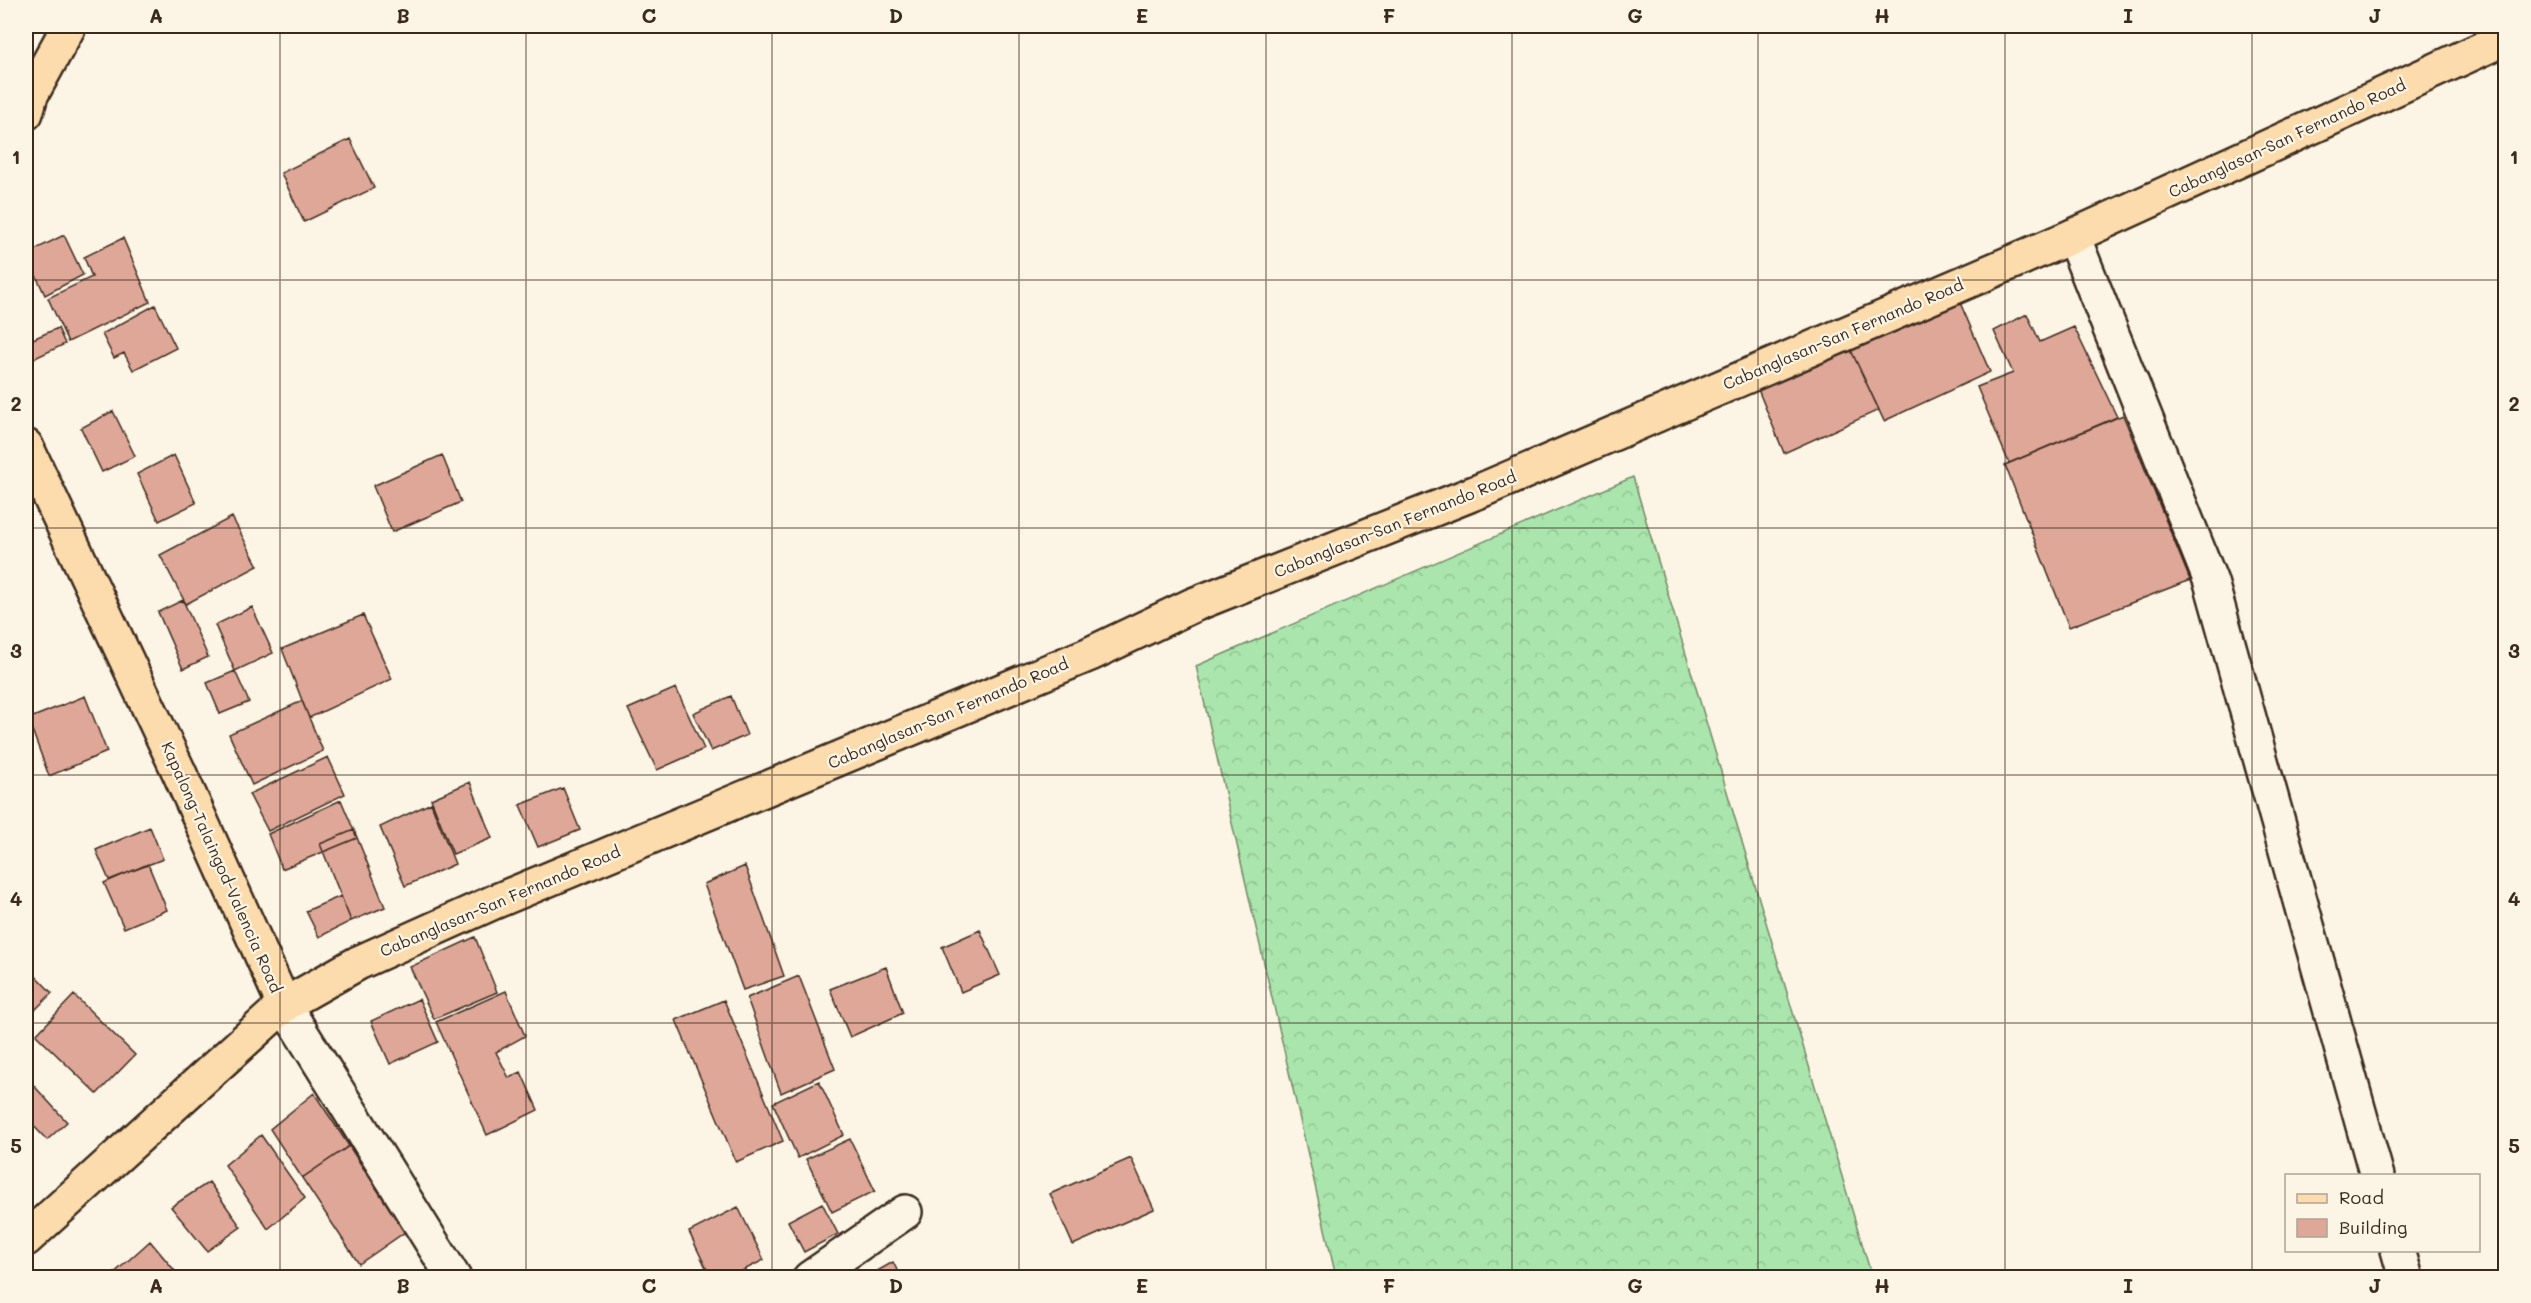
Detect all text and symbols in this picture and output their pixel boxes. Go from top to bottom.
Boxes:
text: A [149,2,163,28]
text: B [396,2,410,28]
text: C [642,2,657,28]
text: D [889,2,903,28]
text: E [1136,2,1148,28]
text: F [1383,2,1396,28]
text: G [1627,2,1643,28]
text: H [1874,2,1890,28]
text: I [2123,2,2133,28]
text: J [2368,2,2382,28]
street label: Cabanglasan-San Fernando Road [2165,73,2409,202]
text: 1 [12,143,20,169]
text: 1 [2510,143,2518,169]
street label: Cabanglasan-San Fernando Road [1719,273,1966,394]
text: 2 [10,390,22,416]
text: 2 [2508,390,2520,416]
street label: Cabanglasan-San Fernando Road [1271,465,1519,582]
text: 3 [10,637,22,663]
text: 3 [2508,637,2520,663]
street label: Cabanglasan-San Fernando Road [824,652,1071,773]
street label: Kapalong-Talaingod-Valencia Road [157,738,287,996]
street label: Cabanglasan-San Fernando Road [376,840,623,961]
text: 4 [10,885,23,911]
text: 4 [2508,885,2521,911]
text: 5 [10,1132,22,1158]
text: 5 [2508,1132,2520,1158]
legend [2285,1174,2480,1252]
text: Road [2339,1185,2384,1209]
text: Building [2339,1215,2407,1239]
text: A [149,1272,163,1298]
text: B [396,1272,410,1298]
text: C [642,1272,657,1298]
text: D [889,1272,903,1298]
text: E [1136,1272,1148,1298]
text: F [1383,1272,1396,1298]
text: G [1627,1272,1643,1298]
text: H [1874,1272,1890,1298]
text: I [2123,1272,2133,1298]
text: J [2368,1272,2382,1298]

